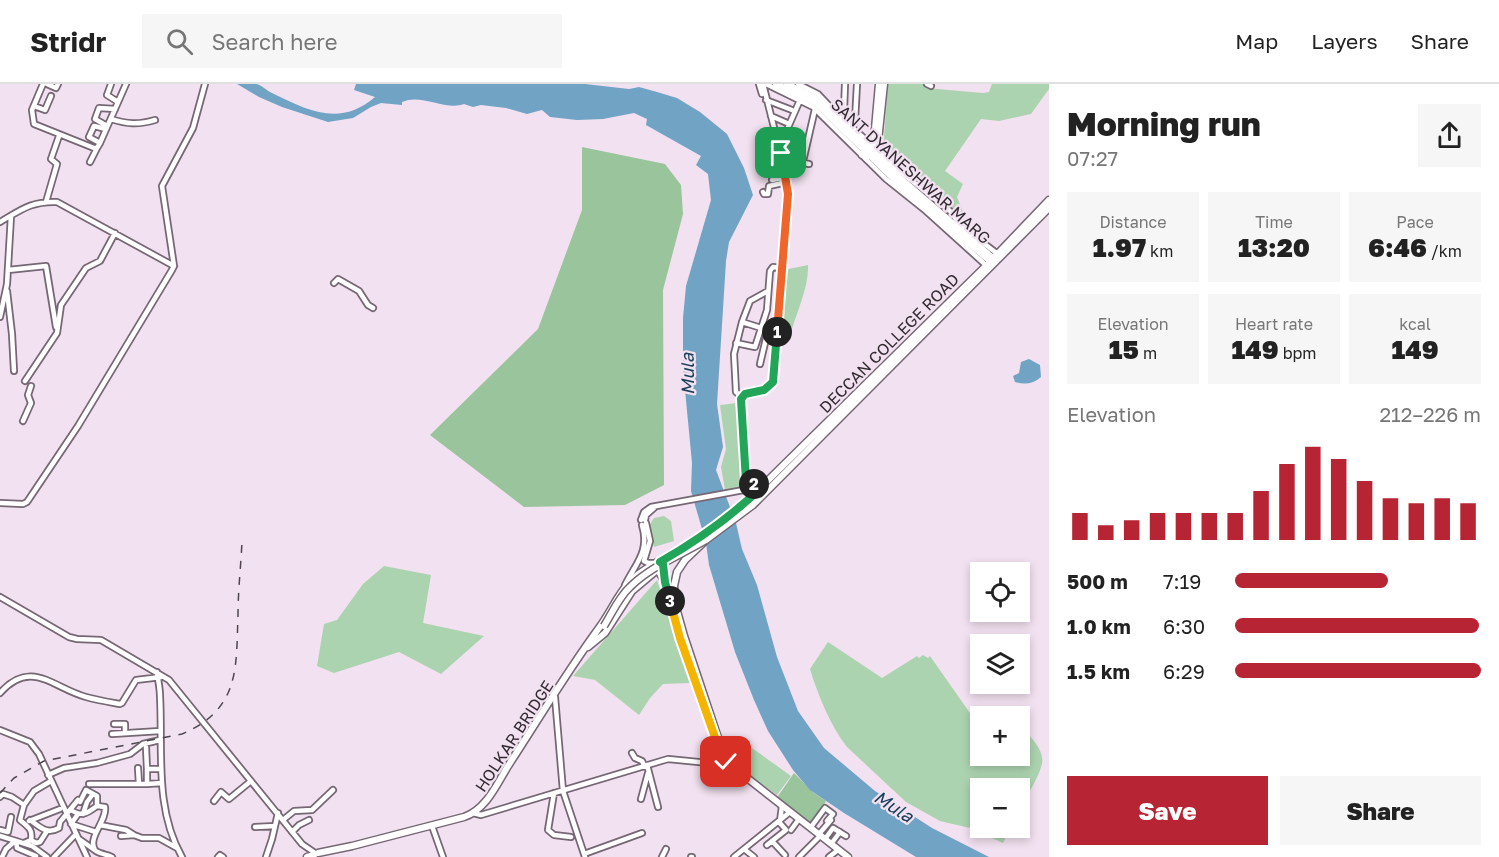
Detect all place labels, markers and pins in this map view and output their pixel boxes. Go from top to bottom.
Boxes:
pin [755,127,806,178]
pin: 1 [762,317,792,347]
pin: 2 [739,469,769,499]
pin: 3 [655,586,685,616]
pin [700,736,751,787]

